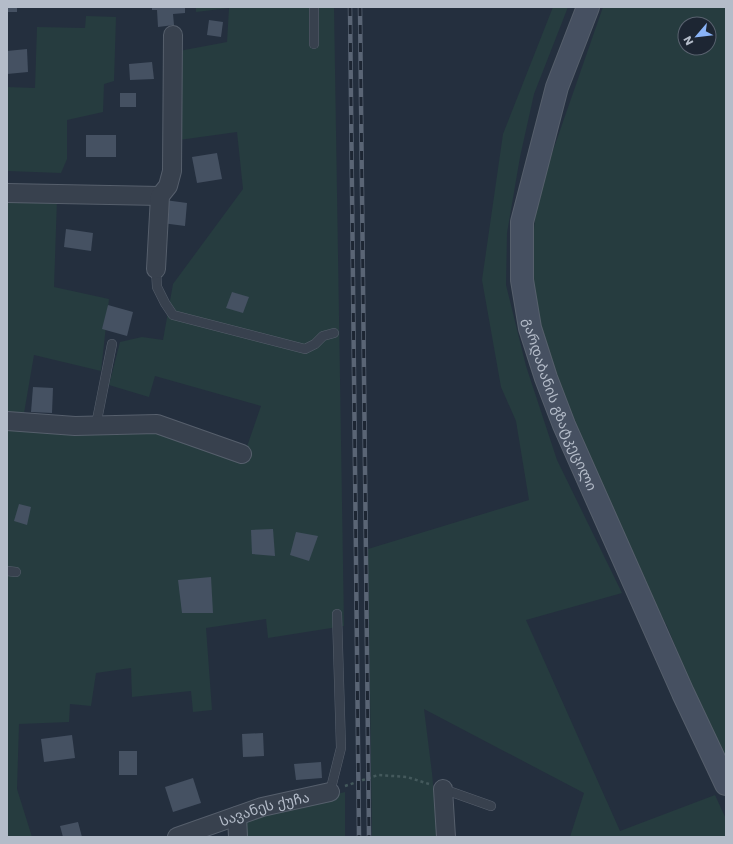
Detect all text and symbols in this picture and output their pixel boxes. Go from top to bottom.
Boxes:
north arrow [677,16,717,56]
text: N [679,33,697,48]
street label: გარდაბანის გზატკეცილი [519,317,602,494]
street label: სავანეს ქუჩა [217,787,311,831]

